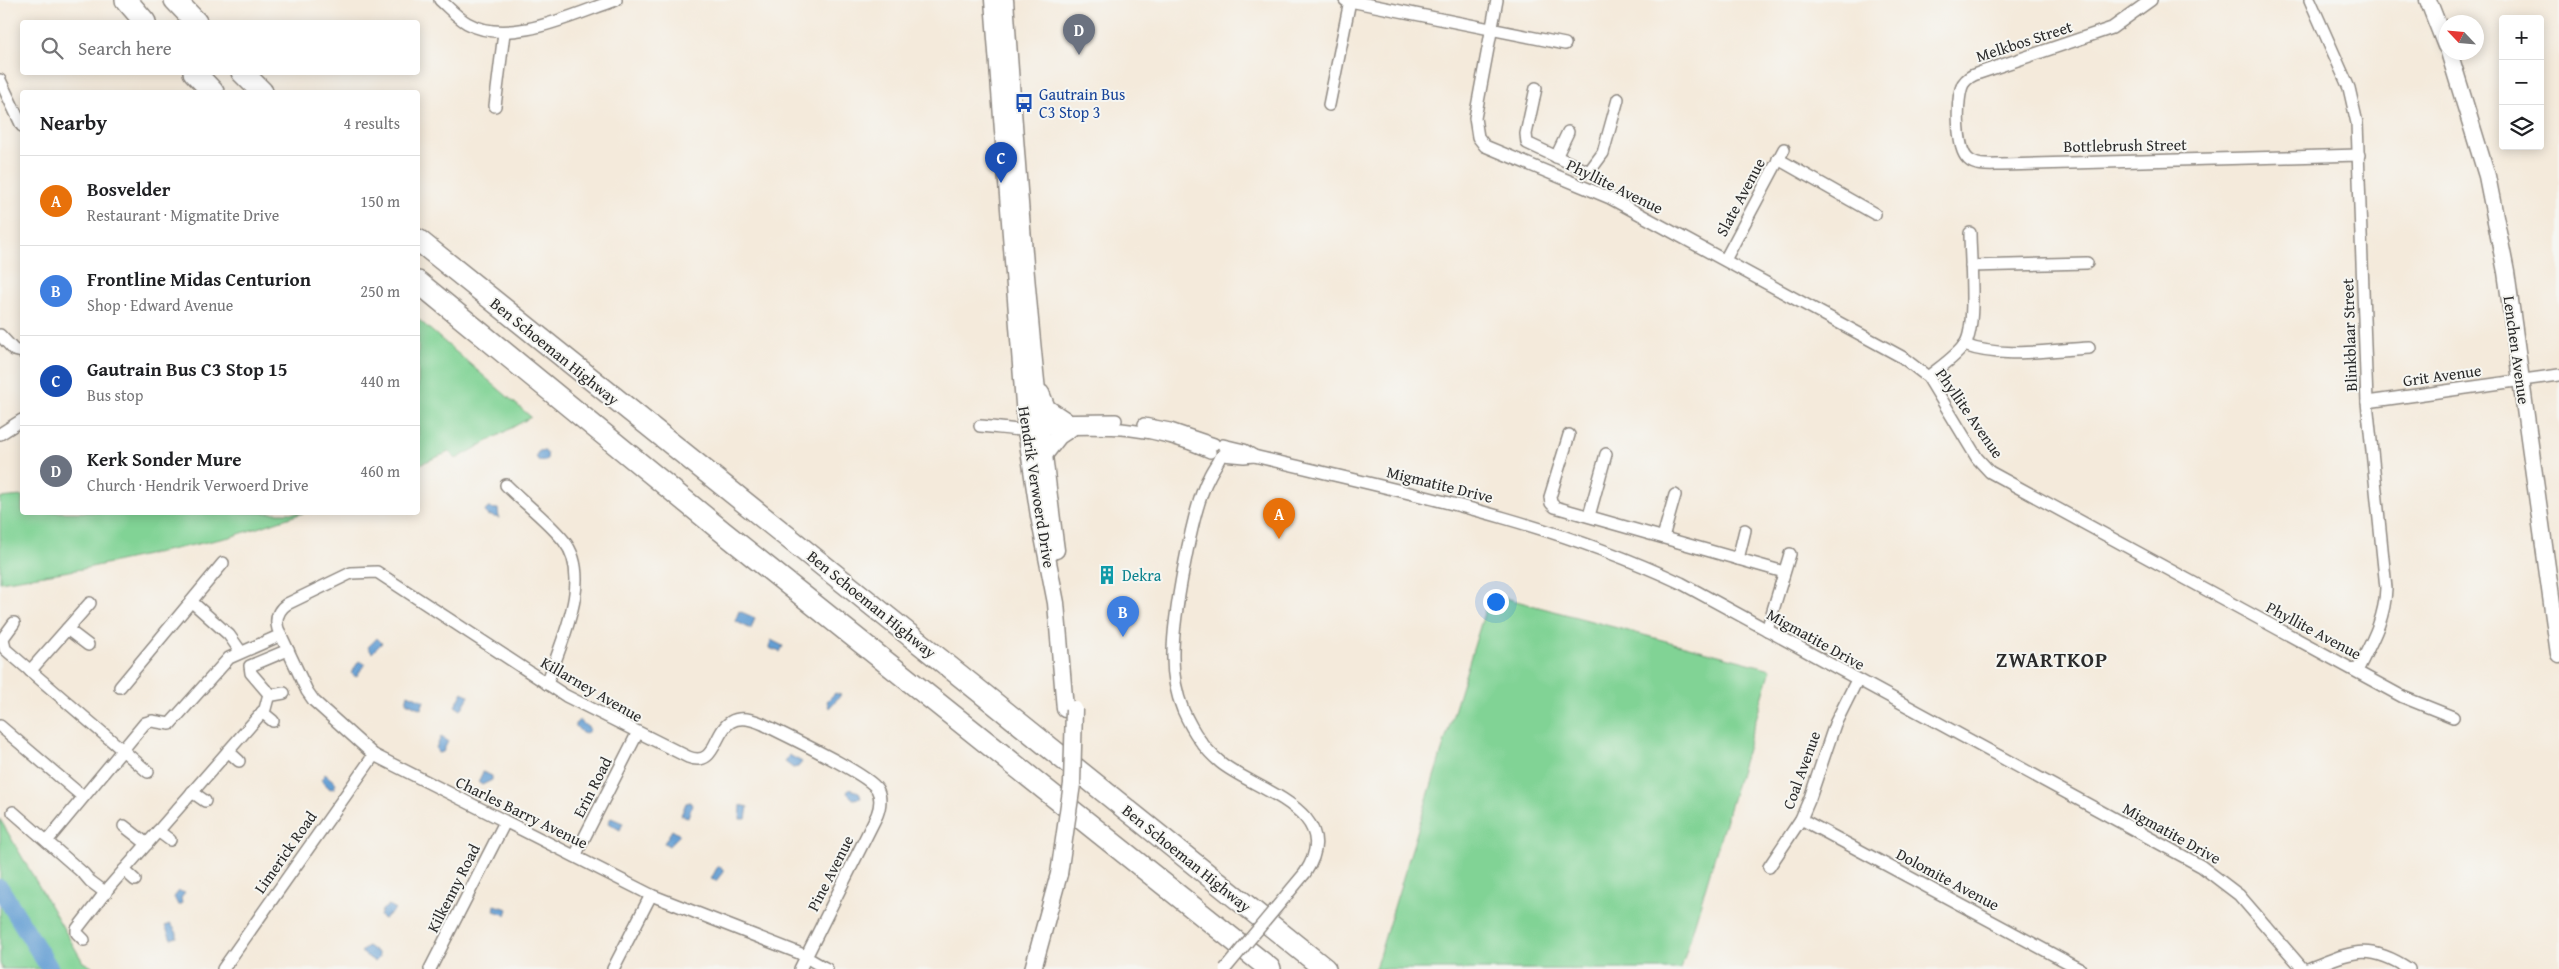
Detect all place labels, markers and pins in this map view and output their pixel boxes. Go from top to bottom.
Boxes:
pin: D [1063,14,1095,55]
place label: Gautrain Bus C3 Stop 3 [1039,82,1125,124]
bus stop icon: Gautrain Bus C3 Stop 3 [1013,92,1035,114]
pin: C [985,142,1017,183]
pin: A [1263,498,1295,539]
place label: Dekra [1122,563,1162,587]
building icon: Dekra [1096,564,1118,586]
pin: B [1107,596,1139,637]

